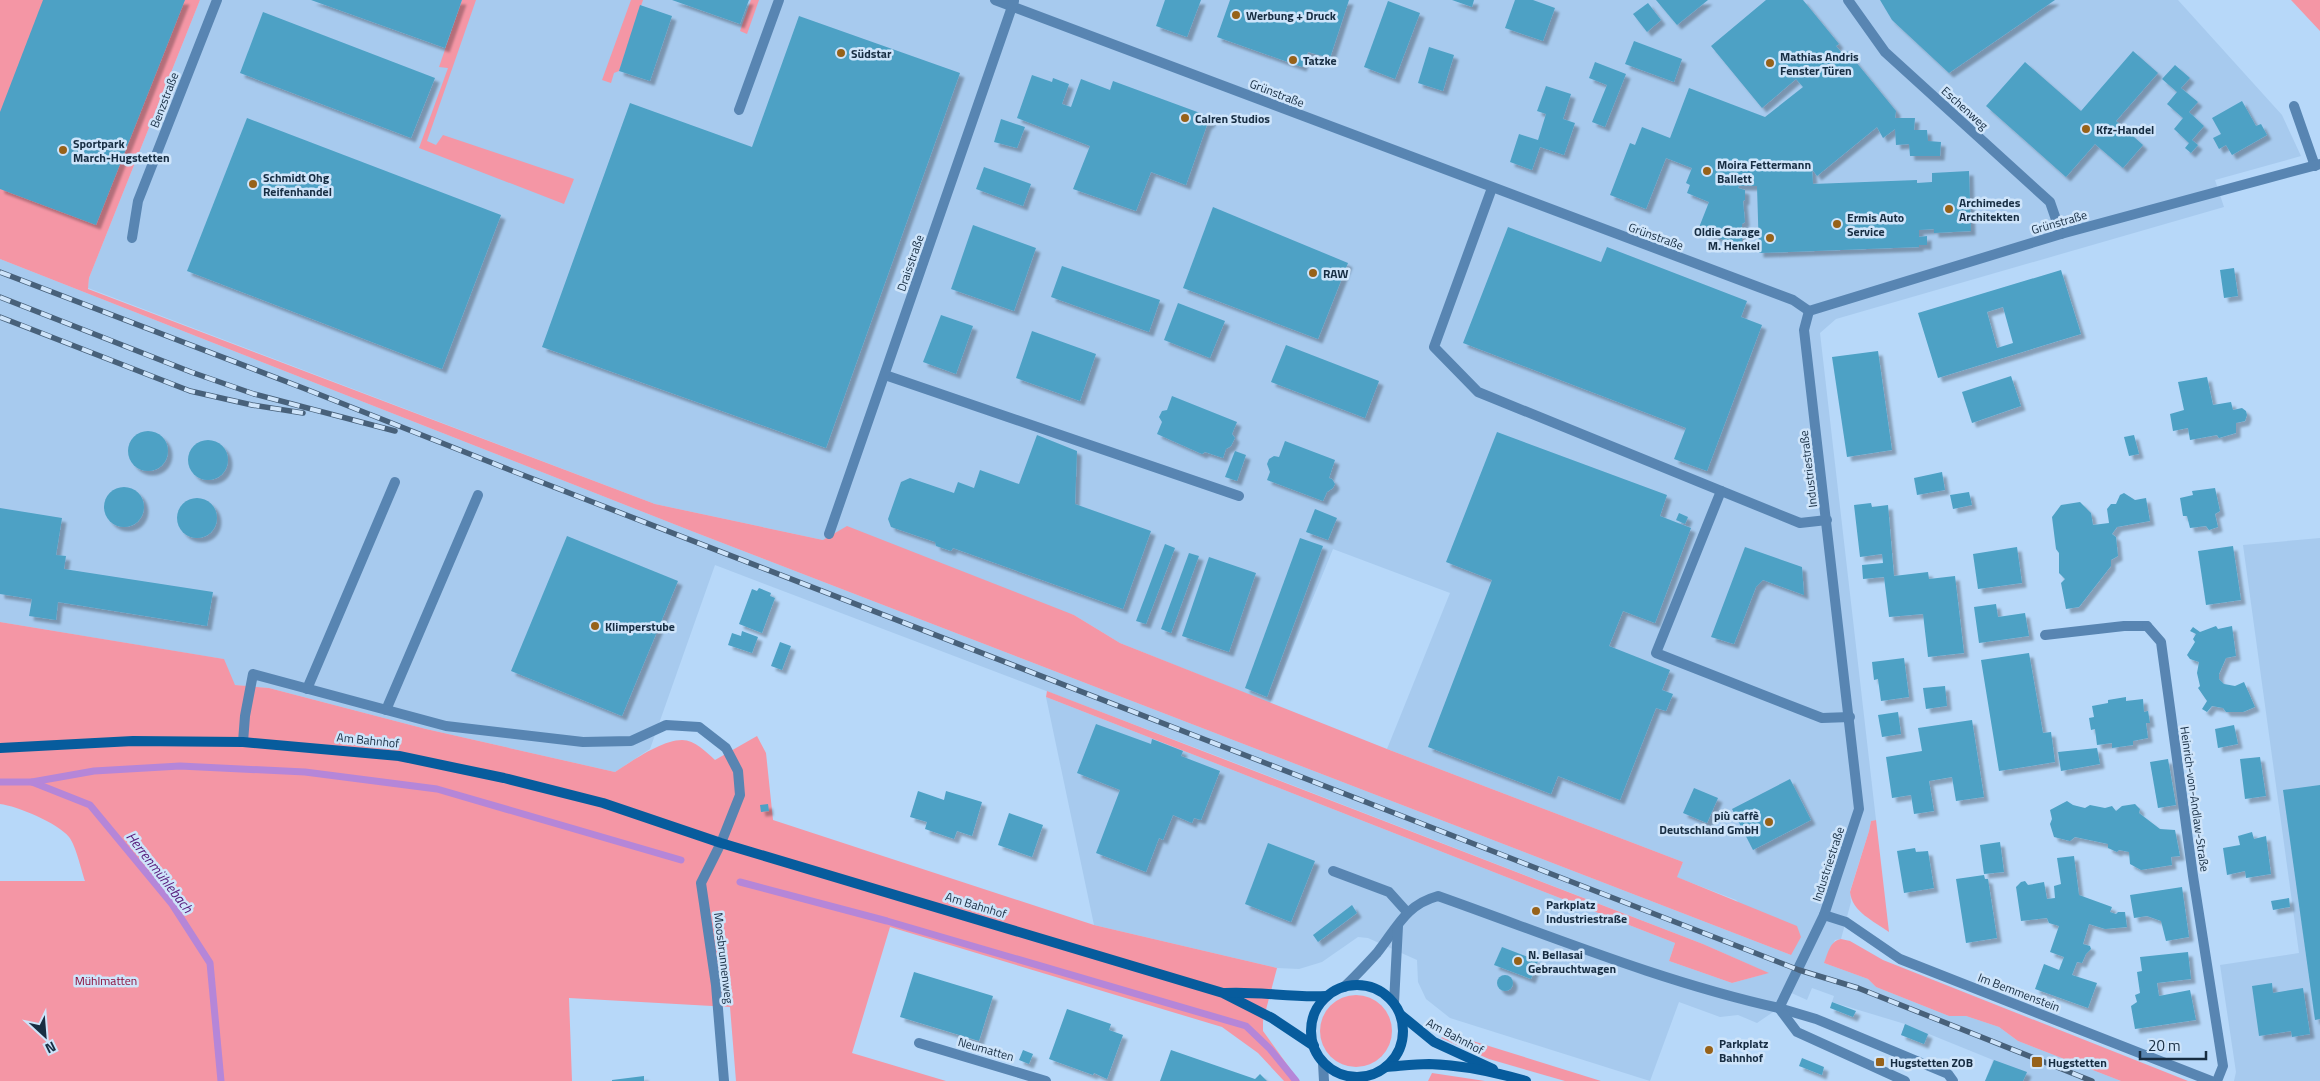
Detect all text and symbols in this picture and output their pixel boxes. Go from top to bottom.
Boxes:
place label: Werbung + Druck [1246,6,1337,25]
marker: Werbung + Druck [1230,9,1242,21]
place label: Südstar [851,44,892,63]
marker: Südstar [835,47,847,59]
place label: Mathias Andris Fenster Türen [1780,47,1859,80]
place label: Tatzke [1303,51,1337,70]
marker: Tatzke [1287,54,1299,66]
marker: Mathias Andris Fenster Türen [1764,57,1776,69]
street label: Benzstraße [145,69,183,131]
street label: Grünstraße [1247,74,1307,112]
street label: Eschenweg [1937,82,1993,134]
place label: Calren Studios [1195,109,1270,128]
marker: Calren Studios [1179,112,1191,124]
place label: Kfz-Handel [2096,120,2154,139]
marker: Kfz-Handel [2080,123,2092,135]
place label: Sportpark March-Hugstetten [73,134,170,167]
marker: Sportpark March-Hugstetten [57,144,69,156]
place label: Moira Fettermann Ballett [1717,155,1811,188]
marker: Moira Fettermann Ballett [1701,165,1713,177]
place label: Schmidt Ohg Reifenhandel [263,168,332,201]
marker: Schmidt Ohg Reifenhandel [247,178,259,190]
place label: Archimedes Architekten [1959,193,2021,226]
marker: Archimedes Architekten [1943,203,1955,215]
street label: Grünstraße [2029,205,2089,239]
place label: Ermis Auto Service [1847,208,1904,241]
street label: Grünstraße [1626,217,1686,255]
marker: Ermis Auto Service [1831,218,1843,230]
place label: Oldie Garage M. Henkel [1694,222,1760,255]
street label: Draisstraße [891,232,929,294]
marker: Oldie Garage M. Henkel [1764,232,1776,244]
place label: RAW [1323,264,1349,283]
marker: RAW [1307,267,1319,279]
street label: Industriestraße [1794,429,1822,509]
place label: Klimperstube [605,617,675,636]
marker: Klimperstube [589,620,601,632]
street label: Heinrich-von-Andlaw-Straße [2175,725,2215,873]
street label: Am Bahnhof [336,727,400,753]
place label: più caffè Deutschland GmbH [1659,806,1759,839]
marker: più caffè Deutschland GmbH [1763,816,1775,828]
street label: Industriestraße [1807,824,1849,904]
water label: Herrenmühlebach [122,827,199,918]
street label: Am Bahnhof [943,887,1009,923]
place label: Parkplatz Industriestraße [1546,895,1627,928]
marker: Parkplatz Industriestraße [1530,905,1542,917]
street label: Moosbrunnenweg [709,911,739,1005]
place label: N. Bellasai Gebrauchtwagen [1528,945,1616,978]
marker: N. Bellasai Gebrauchtwagen [1512,955,1524,967]
street label: Im Bemmenstein [1975,968,2063,1016]
park label: Mühlmatten [75,971,137,990]
north arrow [20,1011,70,1061]
street label: Am Bahnhof [1423,1013,1487,1059]
scale bar [2140,1028,2206,1060]
street label: Neumatten [956,1032,1016,1066]
place label: Parkplatz Bahnhof [1719,1034,1769,1067]
text: 20 m [2148,1034,2181,1057]
text: N [42,1037,60,1060]
marker: Parkplatz Bahnhof [1703,1044,1715,1056]
place label: Hugstetten ZOB [1890,1053,1973,1072]
place label: Hugstetten [2048,1053,2107,1072]
marker: Hugstetten [2030,1055,2044,1069]
marker: Hugstetten ZOB [1874,1056,1886,1068]

